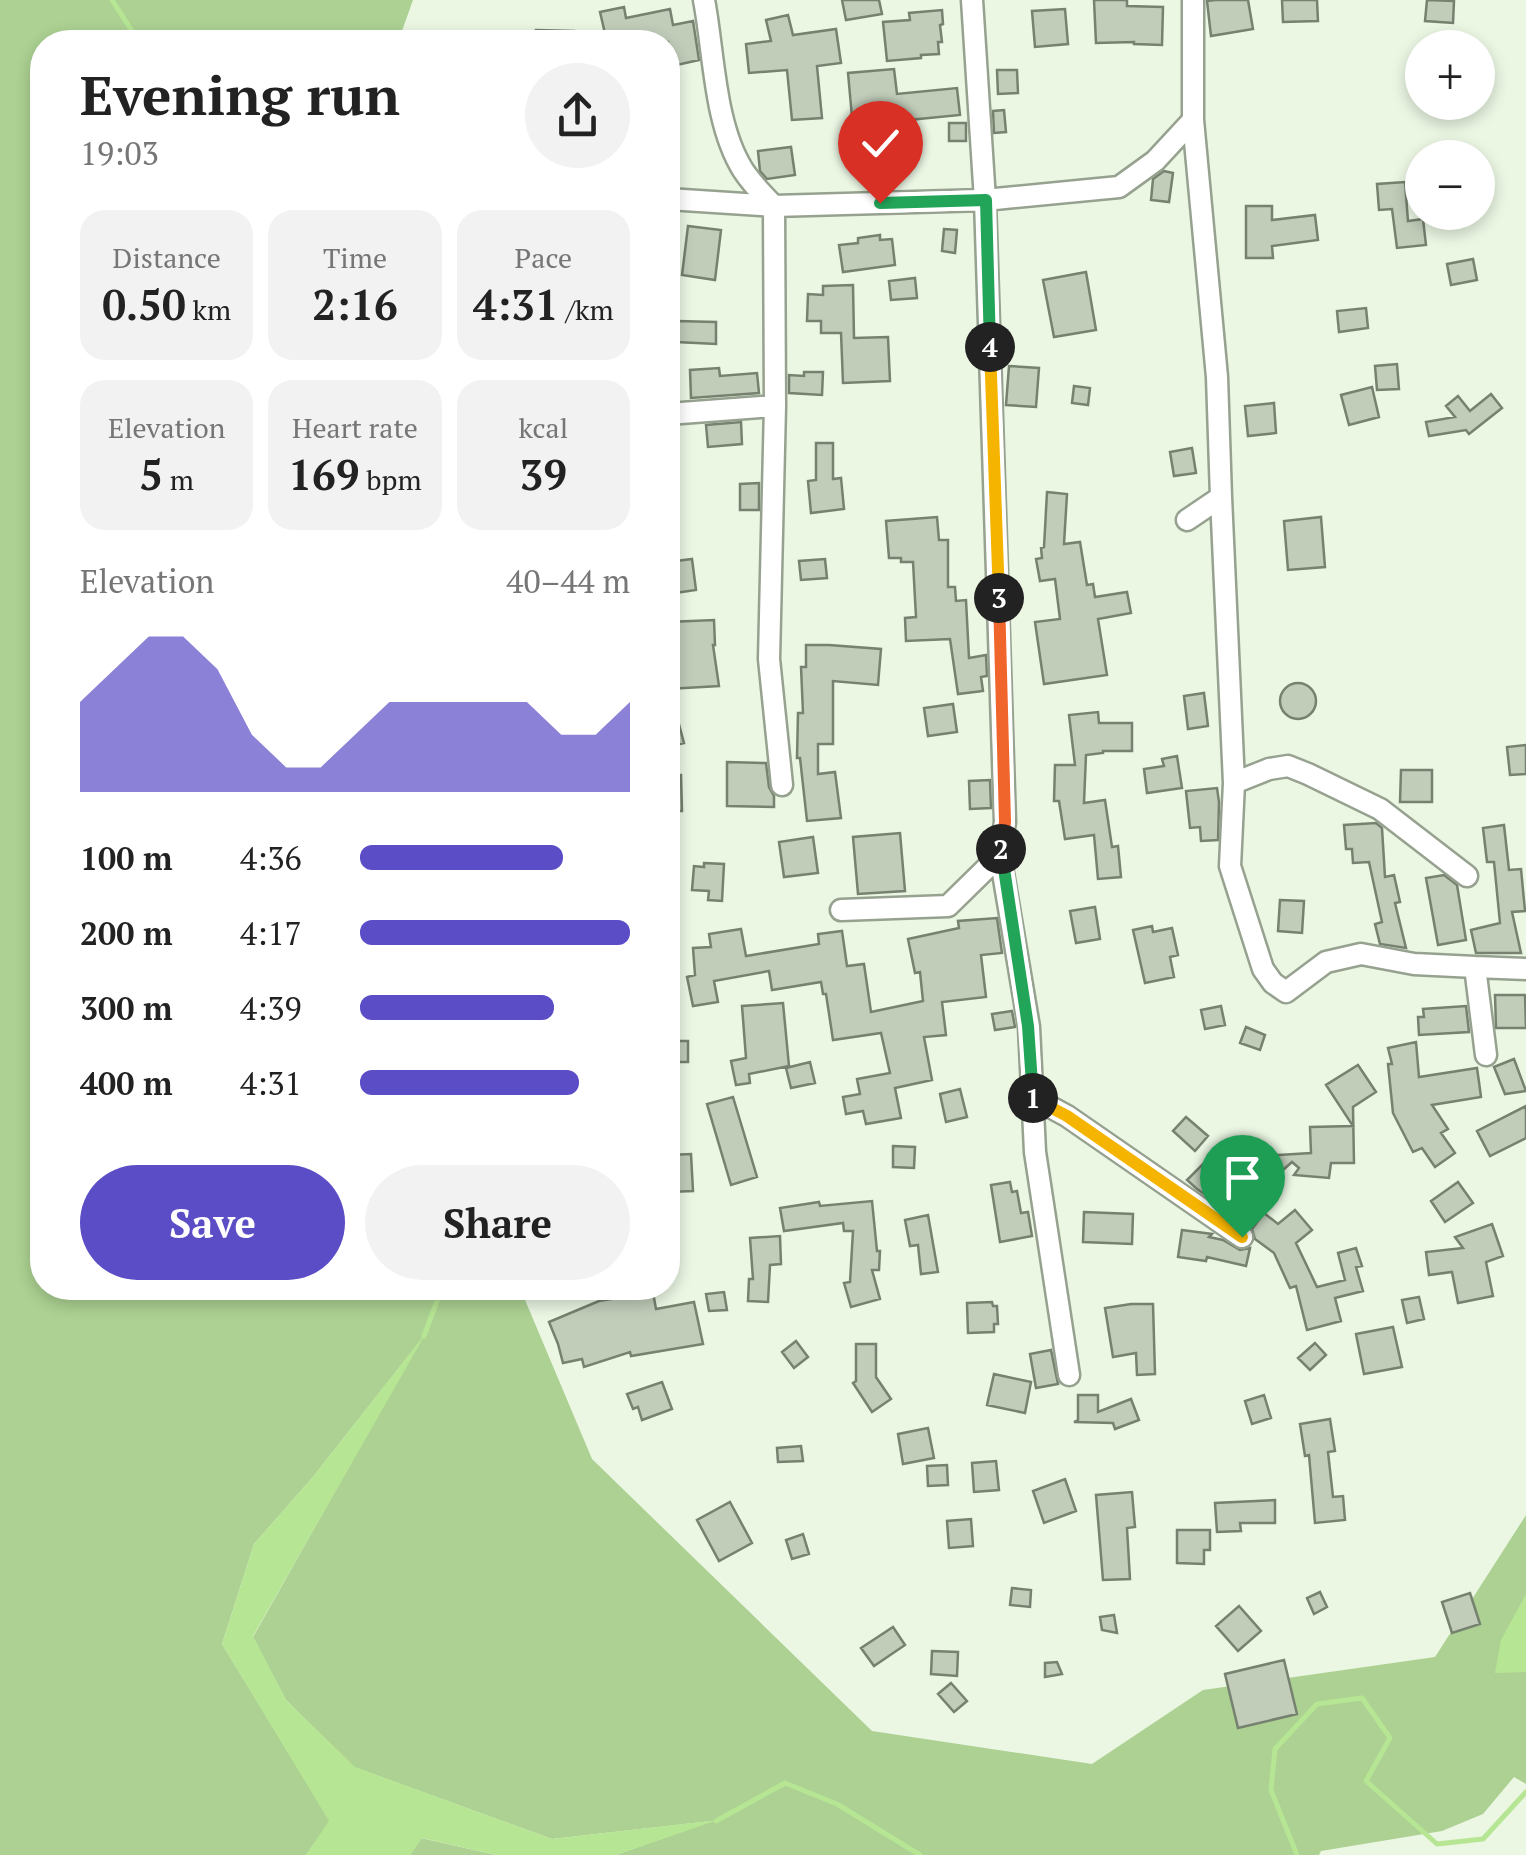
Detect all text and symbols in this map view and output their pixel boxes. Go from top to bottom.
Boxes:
map controls [1405,30,1495,230]
button: + [1405,30,1495,120]
text: Evening run [80,58,400,131]
button: share [525,63,630,168]
pin [838,101,923,204]
icon: check [853,116,908,171]
text: 19:03 [80,132,159,174]
button: − [1405,140,1495,230]
text: Distance [113,239,221,276]
text: Time [323,239,387,276]
text: Pace [515,239,572,276]
text: 0.50 [102,276,186,332]
text: 2:16 [312,276,398,332]
text: 4:31 [473,276,559,332]
text: km [186,291,231,328]
text: /km [559,291,614,328]
pin: 4 [965,322,1015,372]
text: 4 [982,328,998,365]
text: Elevation [108,409,225,446]
text: Heart rate [292,409,418,446]
text: kcal [518,409,568,446]
text: 5 [139,446,163,502]
text: 169 [288,446,360,502]
text: 39 [520,446,567,502]
text: m [163,461,194,498]
text: bpm [360,461,422,498]
text: Elevation [80,560,214,602]
text: 40–44 m [506,560,630,602]
pin: 3 [974,573,1024,623]
text: 3 [991,579,1007,616]
pin: 2 [976,824,1026,874]
text: 2 [993,830,1009,867]
text: 100 m [80,837,172,879]
text: 4:36 [240,837,302,879]
text: 200 m [80,912,172,954]
text: 4:17 [240,912,302,954]
text: 300 m [80,987,172,1029]
text: 4:39 [240,987,302,1029]
text: 400 m [80,1062,172,1104]
text: 4:31 [240,1062,302,1104]
pin: 1 [1008,1073,1058,1123]
text: 1 [1025,1079,1041,1116]
pin [1200,1135,1285,1238]
icon: arrive [1215,1150,1270,1205]
button: Save [80,1165,345,1280]
button: Share [365,1165,630,1280]

